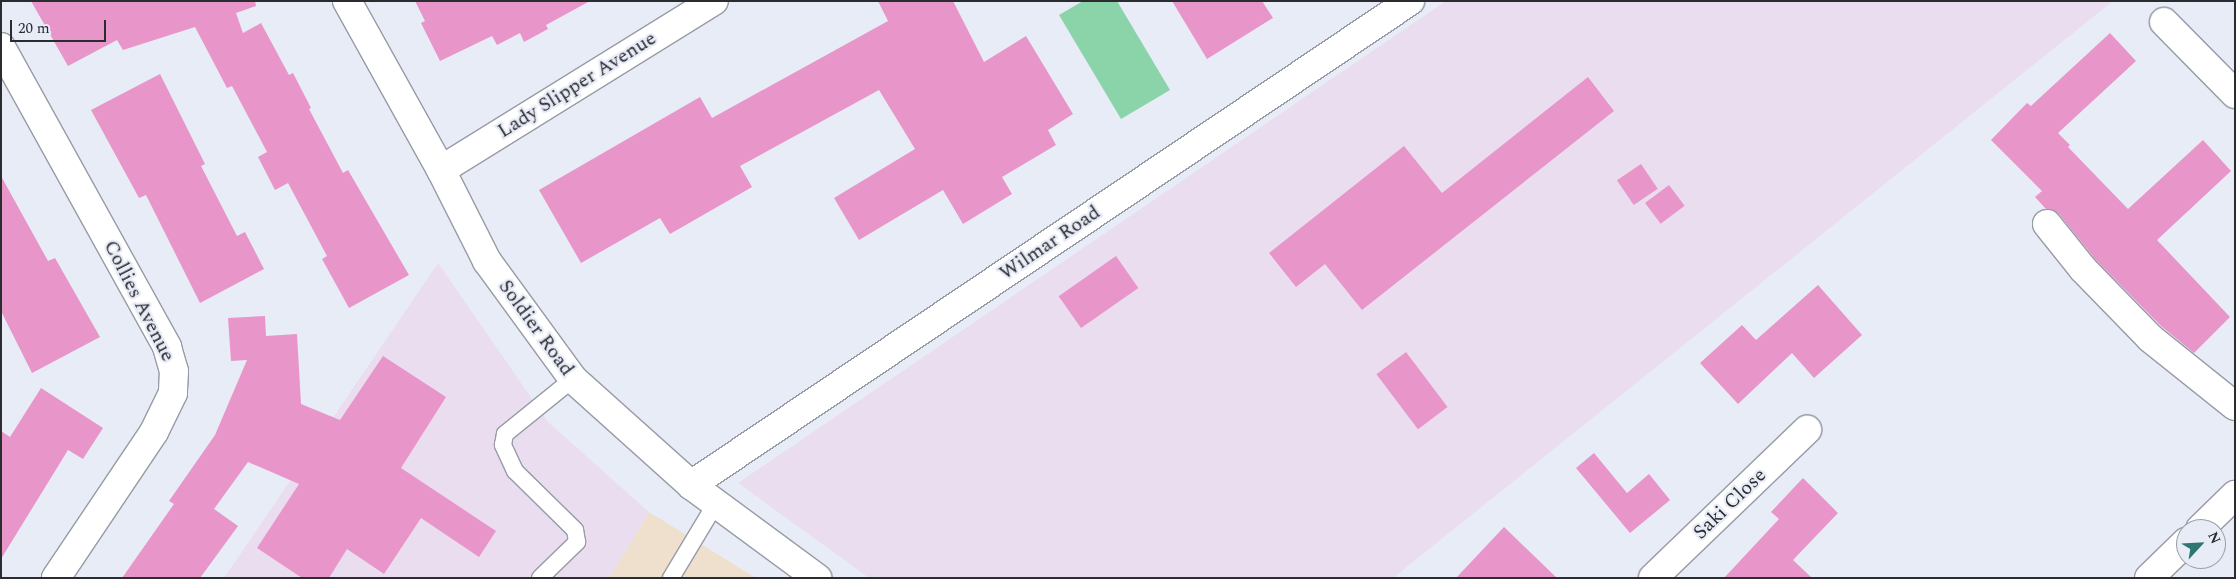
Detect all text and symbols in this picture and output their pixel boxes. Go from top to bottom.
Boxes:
scale bar [12,10,109,42]
text: 20 m [18,17,50,40]
street label: Lady Slipper Avenue [493,27,661,143]
street label: Wilmar Road [995,200,1105,286]
street label: Collies Avenue [98,236,180,366]
street label: Soldier Road [493,275,579,381]
street label: Saki Close [1688,463,1772,545]
north arrow [2176,519,2226,569]
text: N [2202,528,2226,547]

